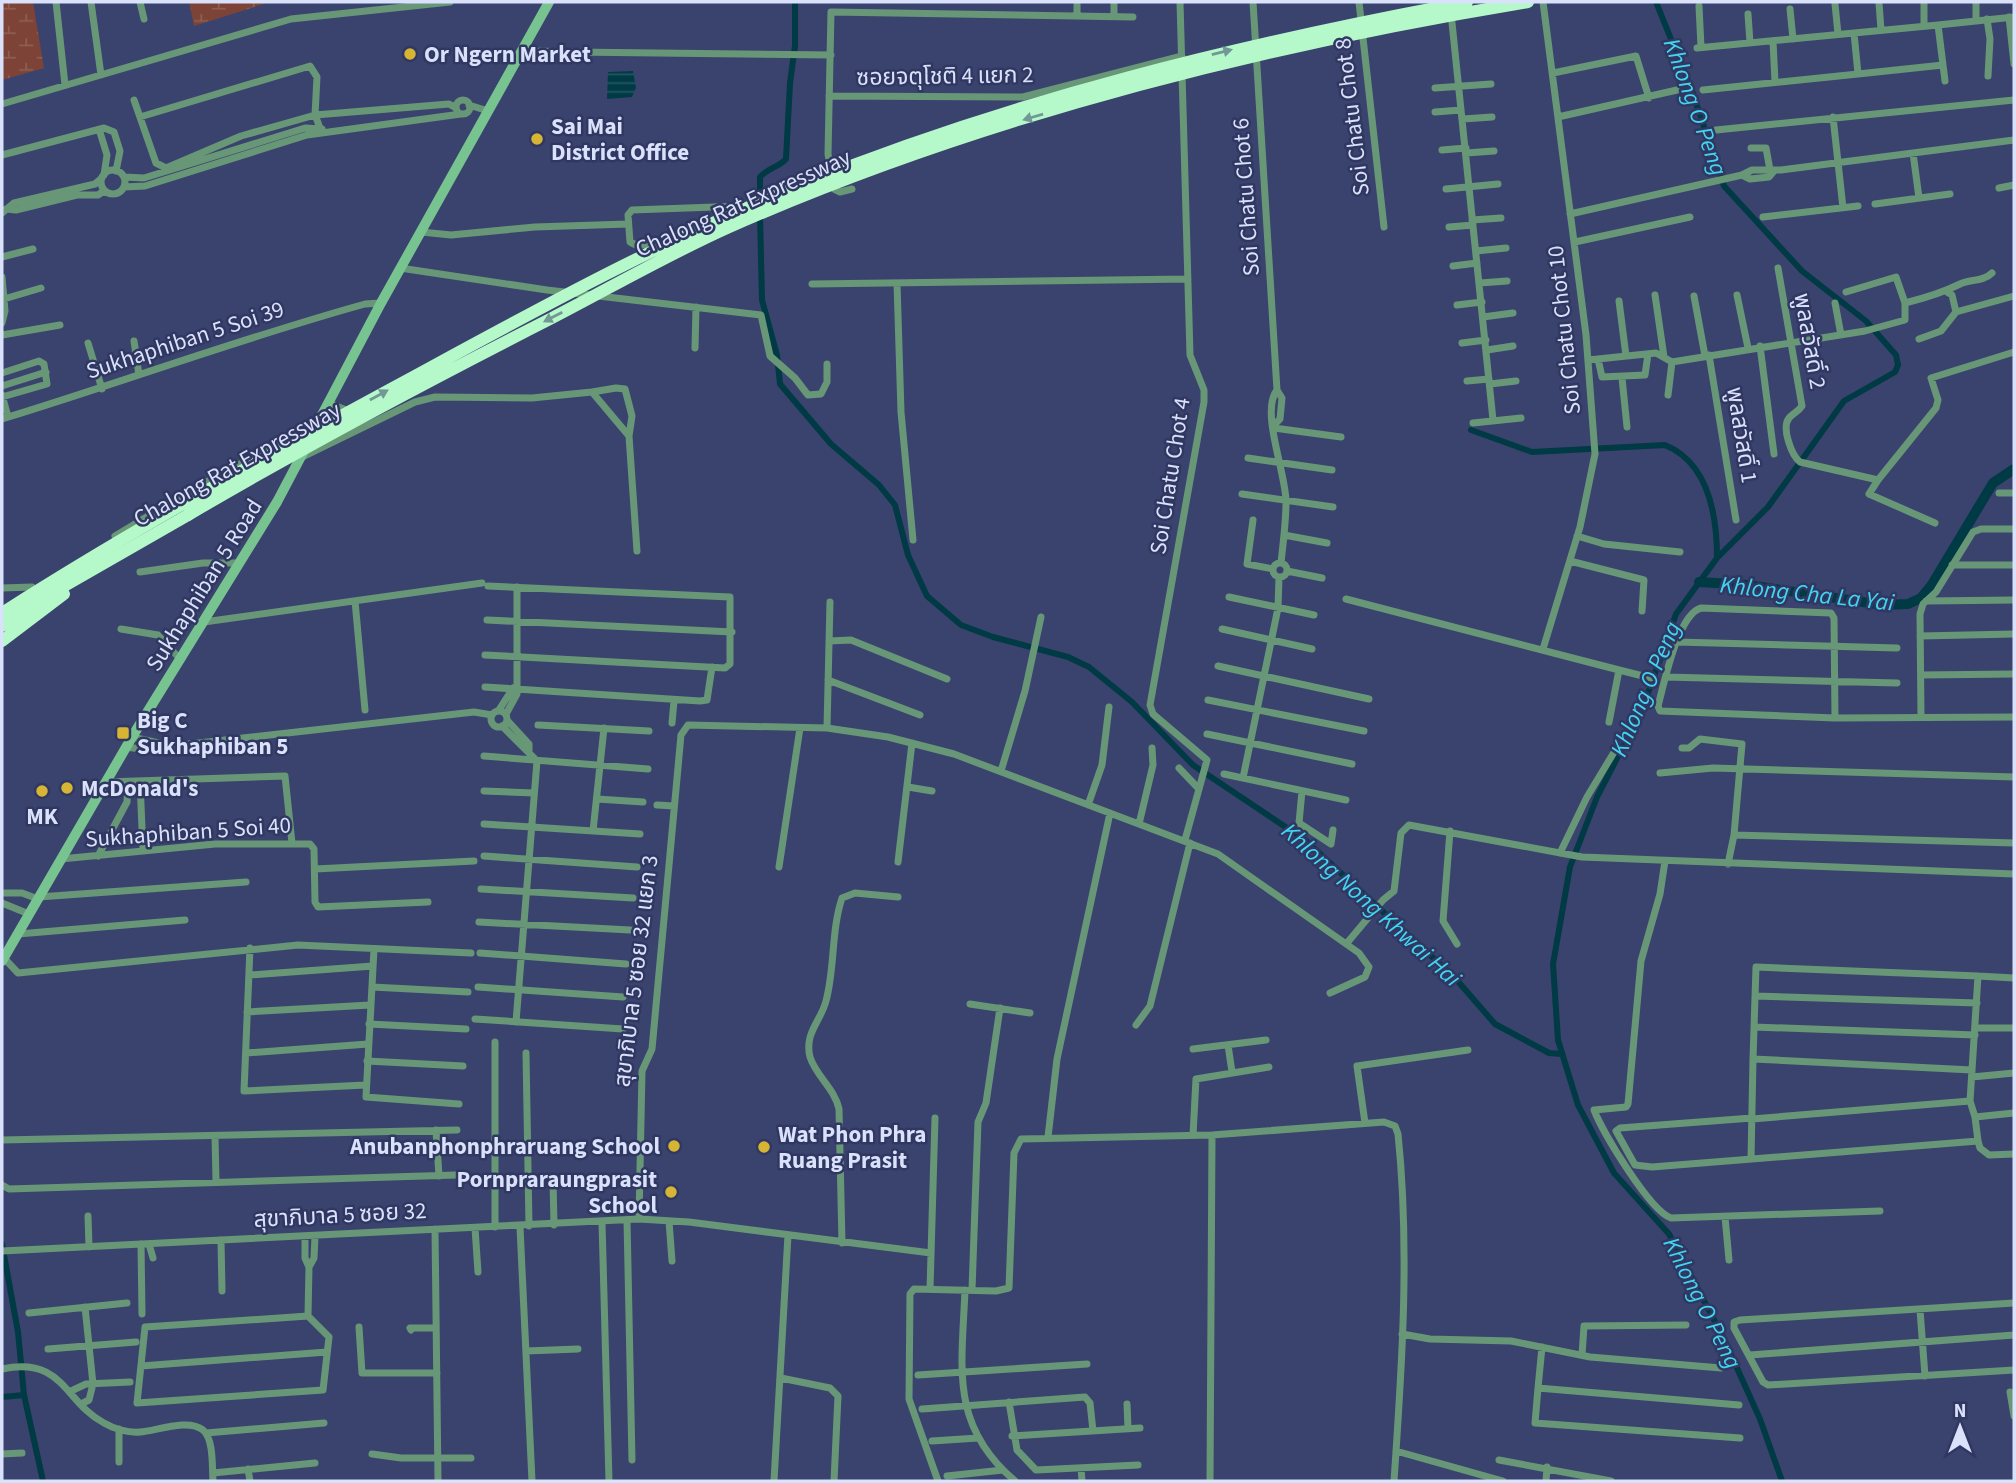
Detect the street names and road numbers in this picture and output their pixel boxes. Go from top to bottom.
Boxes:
street label: Soi Chatu Chot 8 [1326,36,1378,198]
street label: ซอยจตุโชติ 4 แยก 2 [856,58,1034,94]
street label: Soi Chatu Chot 6 [1224,117,1268,277]
street label: Chalong Rat Expressway [630,141,856,265]
street label: Soi Chatu Chot 10 [1539,244,1589,416]
street label: พูลสวัสดิ์ 2 [1785,290,1835,392]
street label: Sukhaphiban 5 Soi 39 [82,292,288,388]
street label: พูลสวัสดิ์ 1 [1718,385,1766,485]
street label: Chalong Rat Expressway [127,393,347,535]
street label: Soi Chatu Chot 4 [1141,395,1199,557]
street label: Sukhaphiban 5 Road [138,492,270,678]
street label: Sukhaphiban 5 Soi 40 [84,808,292,856]
street label: สุขาภิบาล 5 ซอย 32 แยก 3 [605,853,667,1089]
street label: สุขาภิบาล 5 ซอย 32 [253,1194,427,1236]

